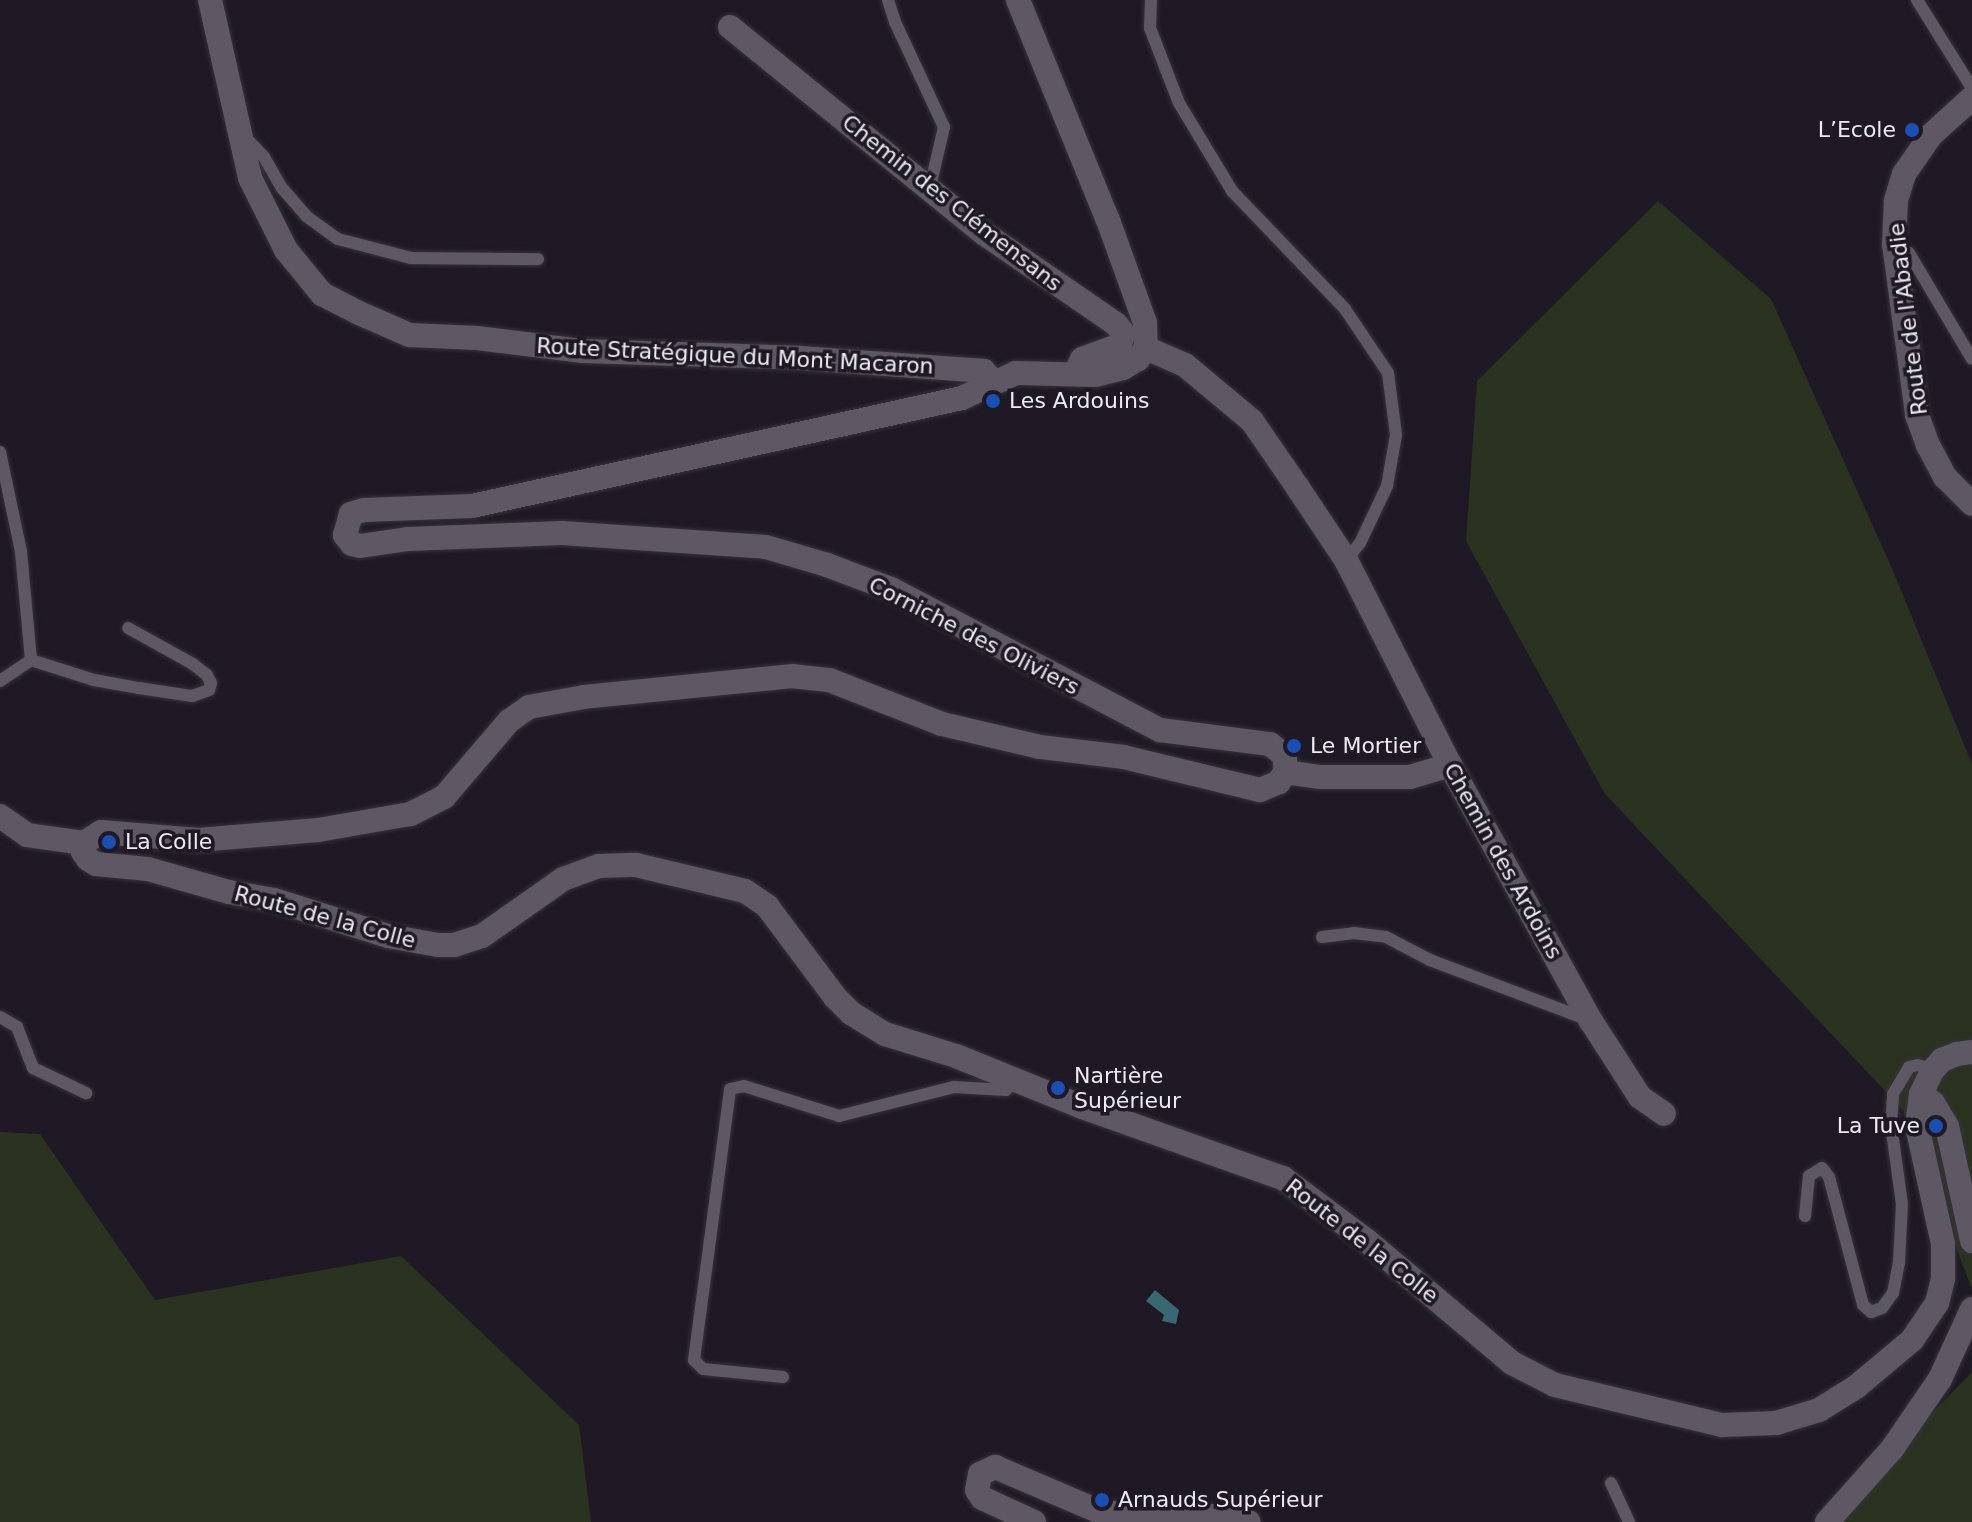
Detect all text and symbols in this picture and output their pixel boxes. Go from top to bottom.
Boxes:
street label: Chemin des Clémensans [837,109,1067,297]
place label: L’Ecole [1818,117,1896,143]
marker: L’Ecole [1903,121,1921,139]
street label: Route de l'Abadie [1883,221,1933,417]
street label: Route Stratégique du Mont Macaron [536,332,934,380]
place label: Les Ardouins [1009,388,1149,414]
marker: Les Ardouins [984,392,1002,410]
street label: Corniche des Oliviers [864,571,1084,701]
place label: Le Mortier [1310,733,1421,759]
marker: Le Mortier [1285,737,1303,755]
street label: Chemin des Ardoins [1438,758,1568,964]
place label: La Colle [125,829,212,855]
marker: La Colle [100,833,118,851]
street label: Route de la Colle [232,880,418,954]
place label: Nartière Supérieur [1074,1062,1181,1114]
marker: Nartière Supérieur [1049,1079,1067,1097]
place label: La Tuve [1837,1113,1920,1139]
marker: La Tuve [1927,1117,1945,1135]
street label: Route de la Colle [1280,1173,1444,1309]
place label: Arnauds Supérieur [1118,1487,1323,1513]
marker: Arnauds Supérieur [1093,1491,1111,1509]

